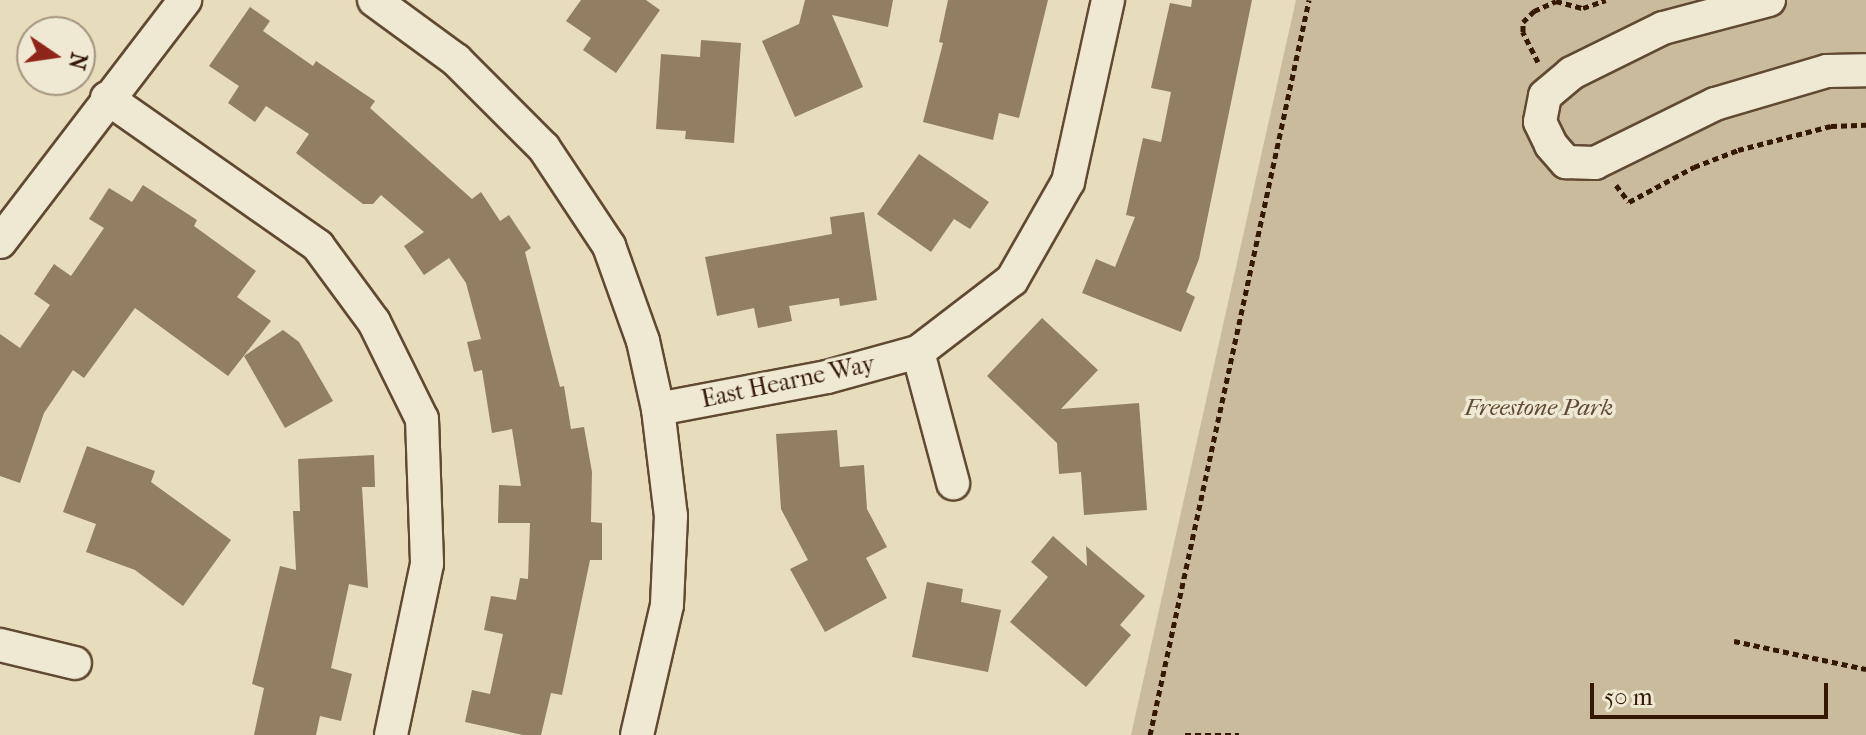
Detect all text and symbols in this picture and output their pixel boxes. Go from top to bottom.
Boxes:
north arrow [16,16,96,96]
text: N [63,50,92,72]
street label: East Hearne Way [699,350,877,414]
park label: Freestone Park [1465,394,1613,422]
scale bar [1594,667,1832,717]
text: 50 m [1604,683,1653,711]

